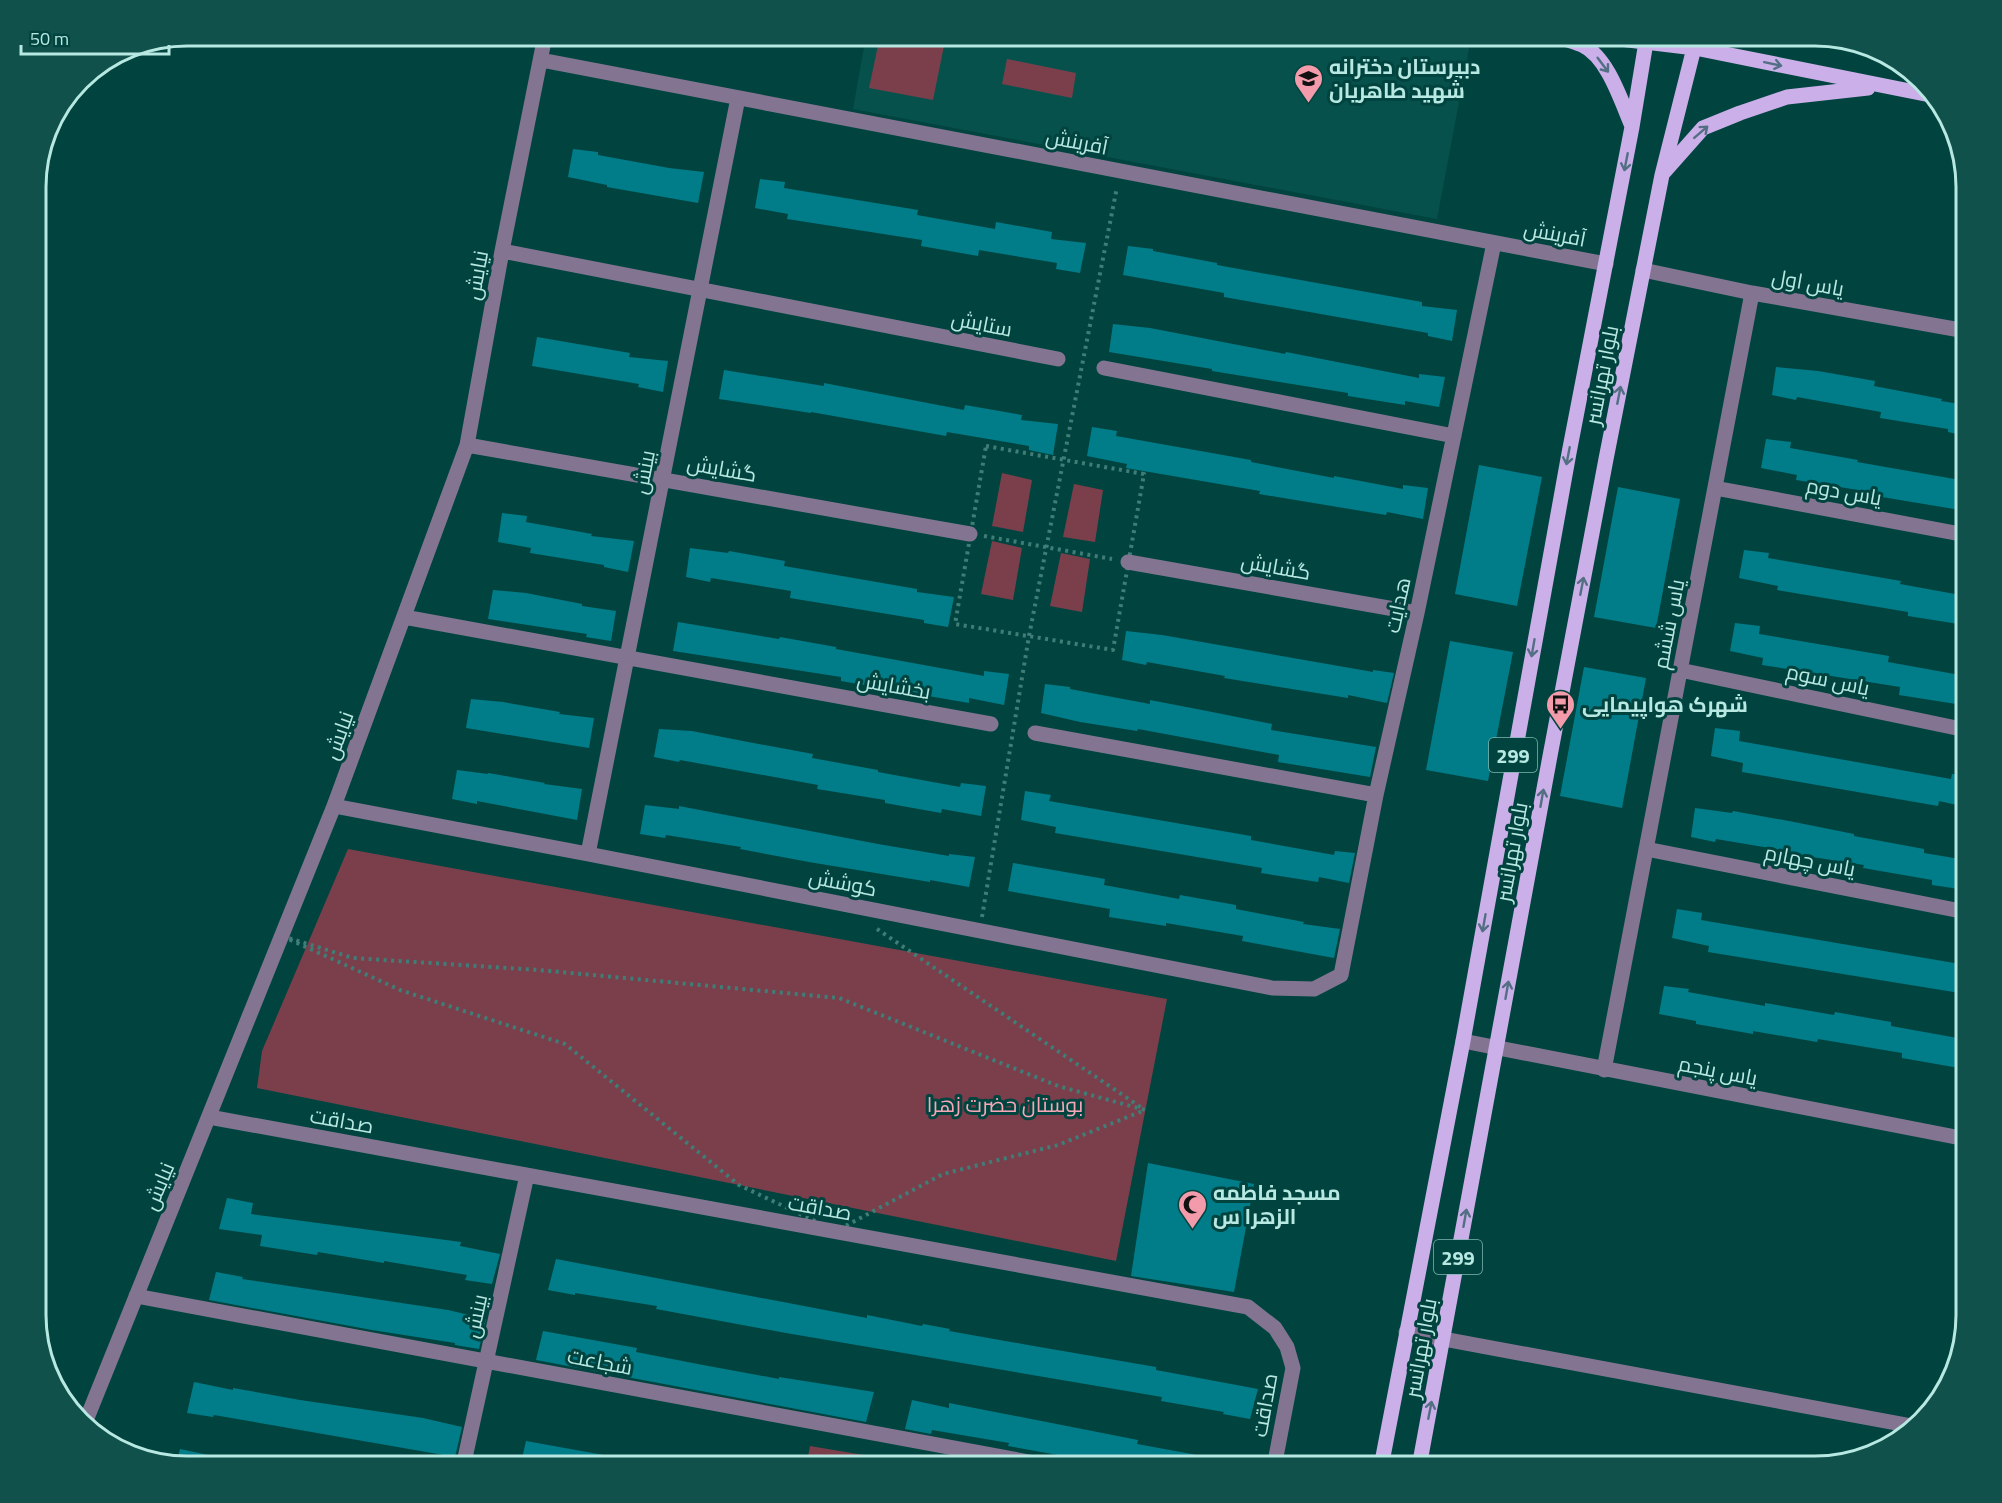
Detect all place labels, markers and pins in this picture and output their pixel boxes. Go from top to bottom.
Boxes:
place label: دبیرستان دخترانه شهید طاهریان [1329,50,1480,106]
school or university icon: دبیرستان دخترانه شهید طاهریان [1292,62,1324,104]
bus stop icon: شهرک هواپیمایی [1545,688,1577,730]
place label: شهرک هواپیمایی [1582,688,1748,720]
place label: مسجد فاطمه الزهرا س [1213,1176,1341,1232]
mosque icon: مسجد فاطمه الزهرا س [1176,1188,1208,1230]

